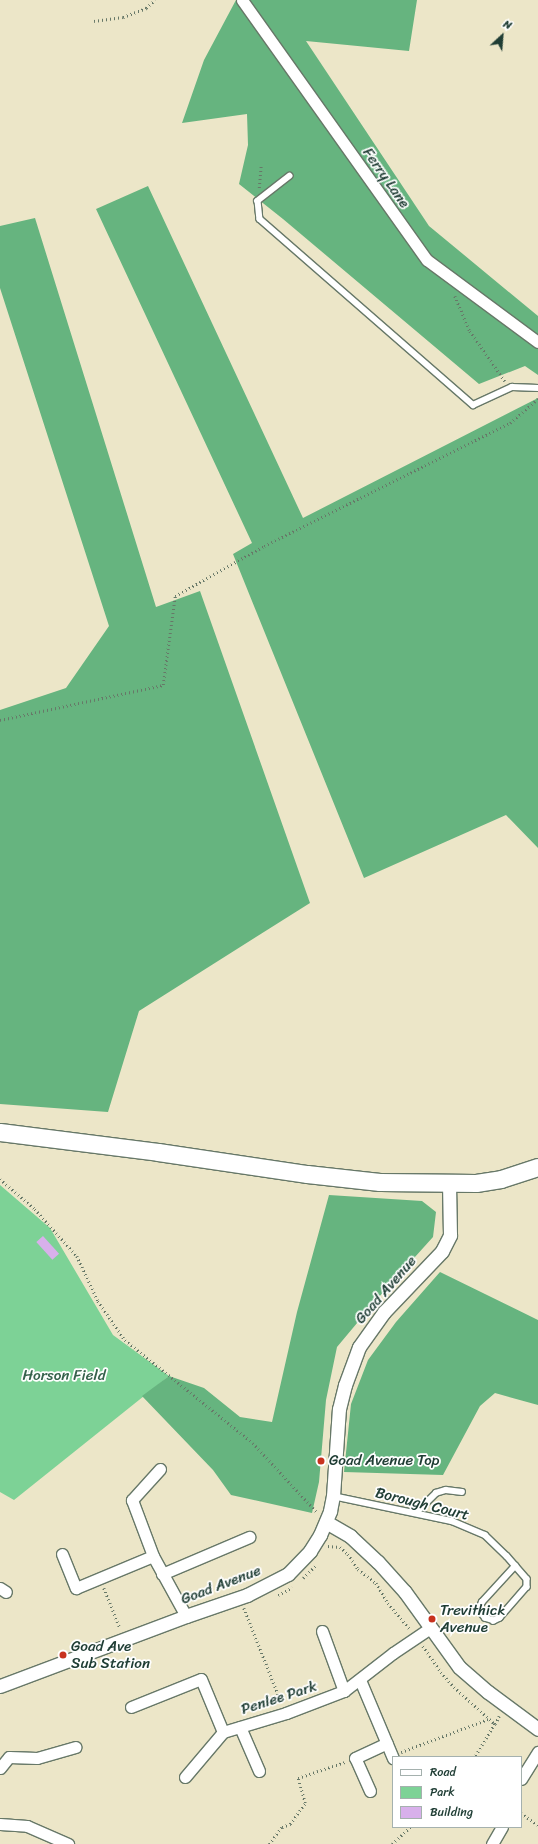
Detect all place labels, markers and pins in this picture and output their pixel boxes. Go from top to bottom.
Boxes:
place label: Goad Avenue Top [329,1452,440,1470]
marker: Goad Avenue Top [316,1456,326,1466]
place label: Trevithick Avenue [440,1601,505,1636]
marker: Trevithick Avenue [427,1614,437,1624]
place label: Goad Ave Sub Station [71,1637,150,1672]
marker: Goad Ave Sub Station [58,1650,68,1660]

